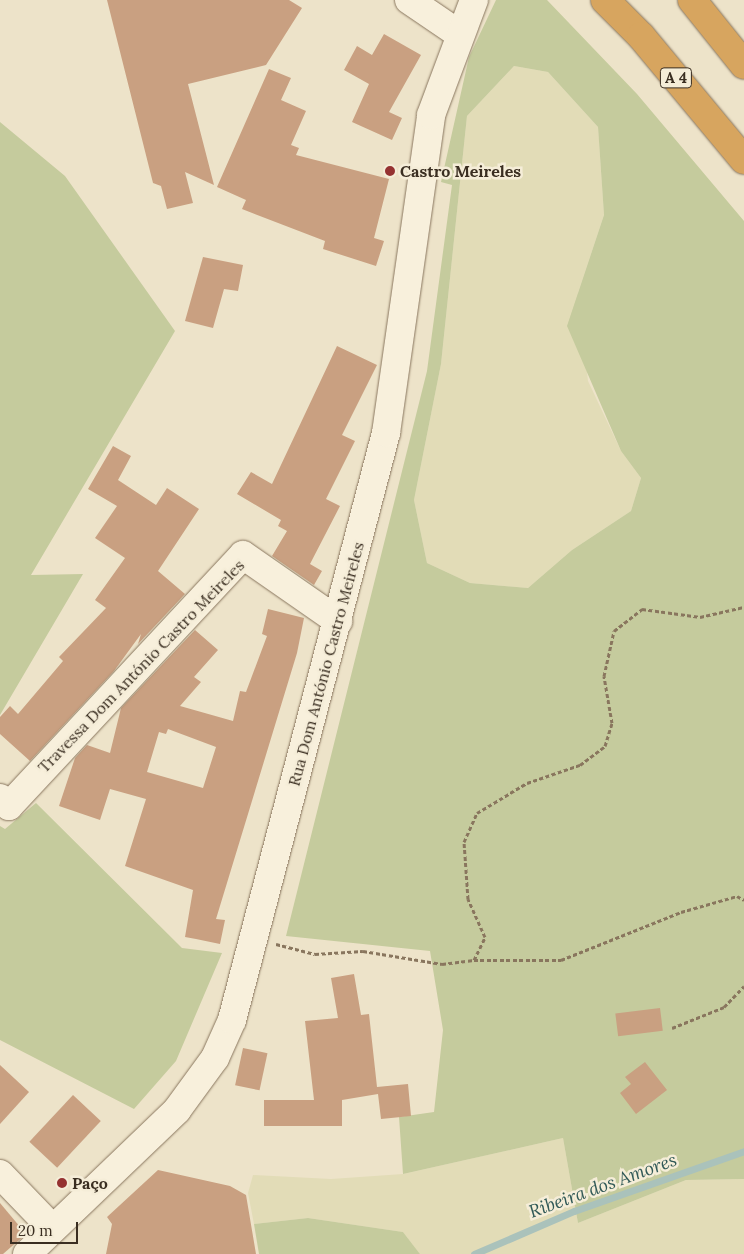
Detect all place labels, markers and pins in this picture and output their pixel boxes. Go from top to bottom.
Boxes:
place label: Castro Meireles [400,161,521,181]
marker: Castro Meireles [384,165,396,177]
place label: Paço [72,1173,108,1193]
marker: Paço [56,1177,68,1189]

